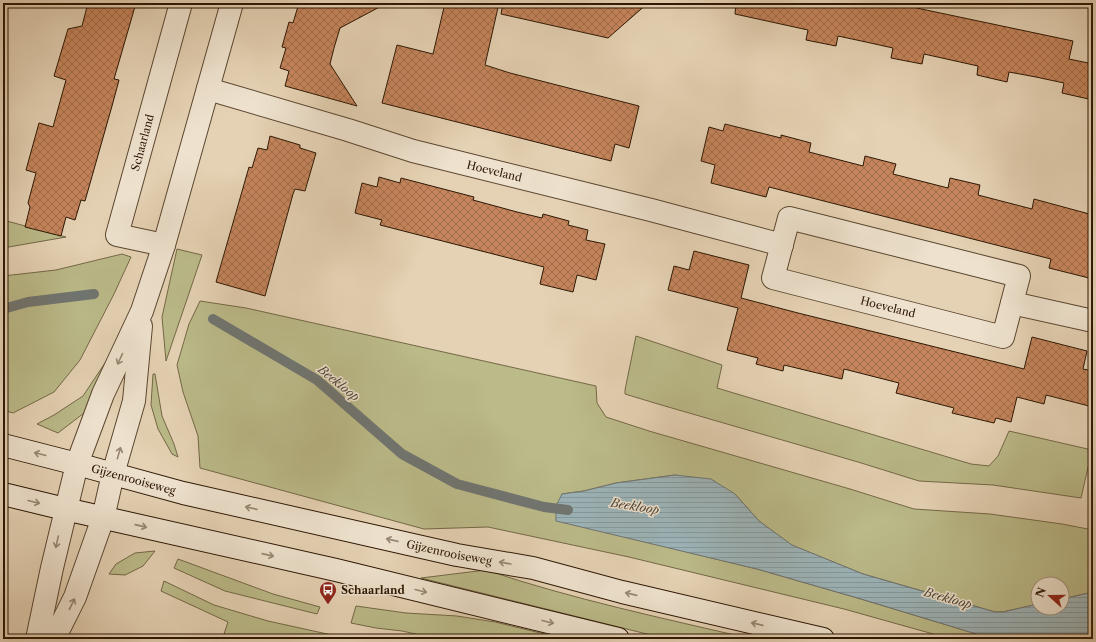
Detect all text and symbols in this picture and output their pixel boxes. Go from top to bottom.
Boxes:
street label: Schaarland [128,112,157,172]
street label: Hoeveland [465,158,524,185]
street label: Hoeveland [859,293,917,321]
one-way arrow [116,352,123,364]
water label: Beekloop [314,361,363,404]
one-way arrow [116,446,123,459]
one-way arrow [34,450,47,457]
street label: Gijzenrooiseweg [90,461,178,498]
water label: Beekloop [609,495,661,517]
one-way arrow [27,498,40,506]
one-way arrow [245,504,258,512]
one-way arrow [134,523,147,531]
one-way arrow [53,535,61,548]
one-way arrow [386,536,399,543]
street label: Gijzenrooiseweg [405,537,493,568]
one-way arrow [261,551,274,559]
one-way arrow [498,559,511,567]
north arrow [1030,576,1070,616]
bus stop icon: Schaarland [318,580,338,605]
place label: Schaarland [341,583,406,597]
water label: Beekloop [921,584,974,612]
text: N [1032,585,1049,599]
one-way arrow [415,588,428,595]
one-way arrow [625,589,638,597]
one-way arrow [69,598,76,610]
one-way arrow [541,618,554,626]
one-way arrow [751,619,764,627]

